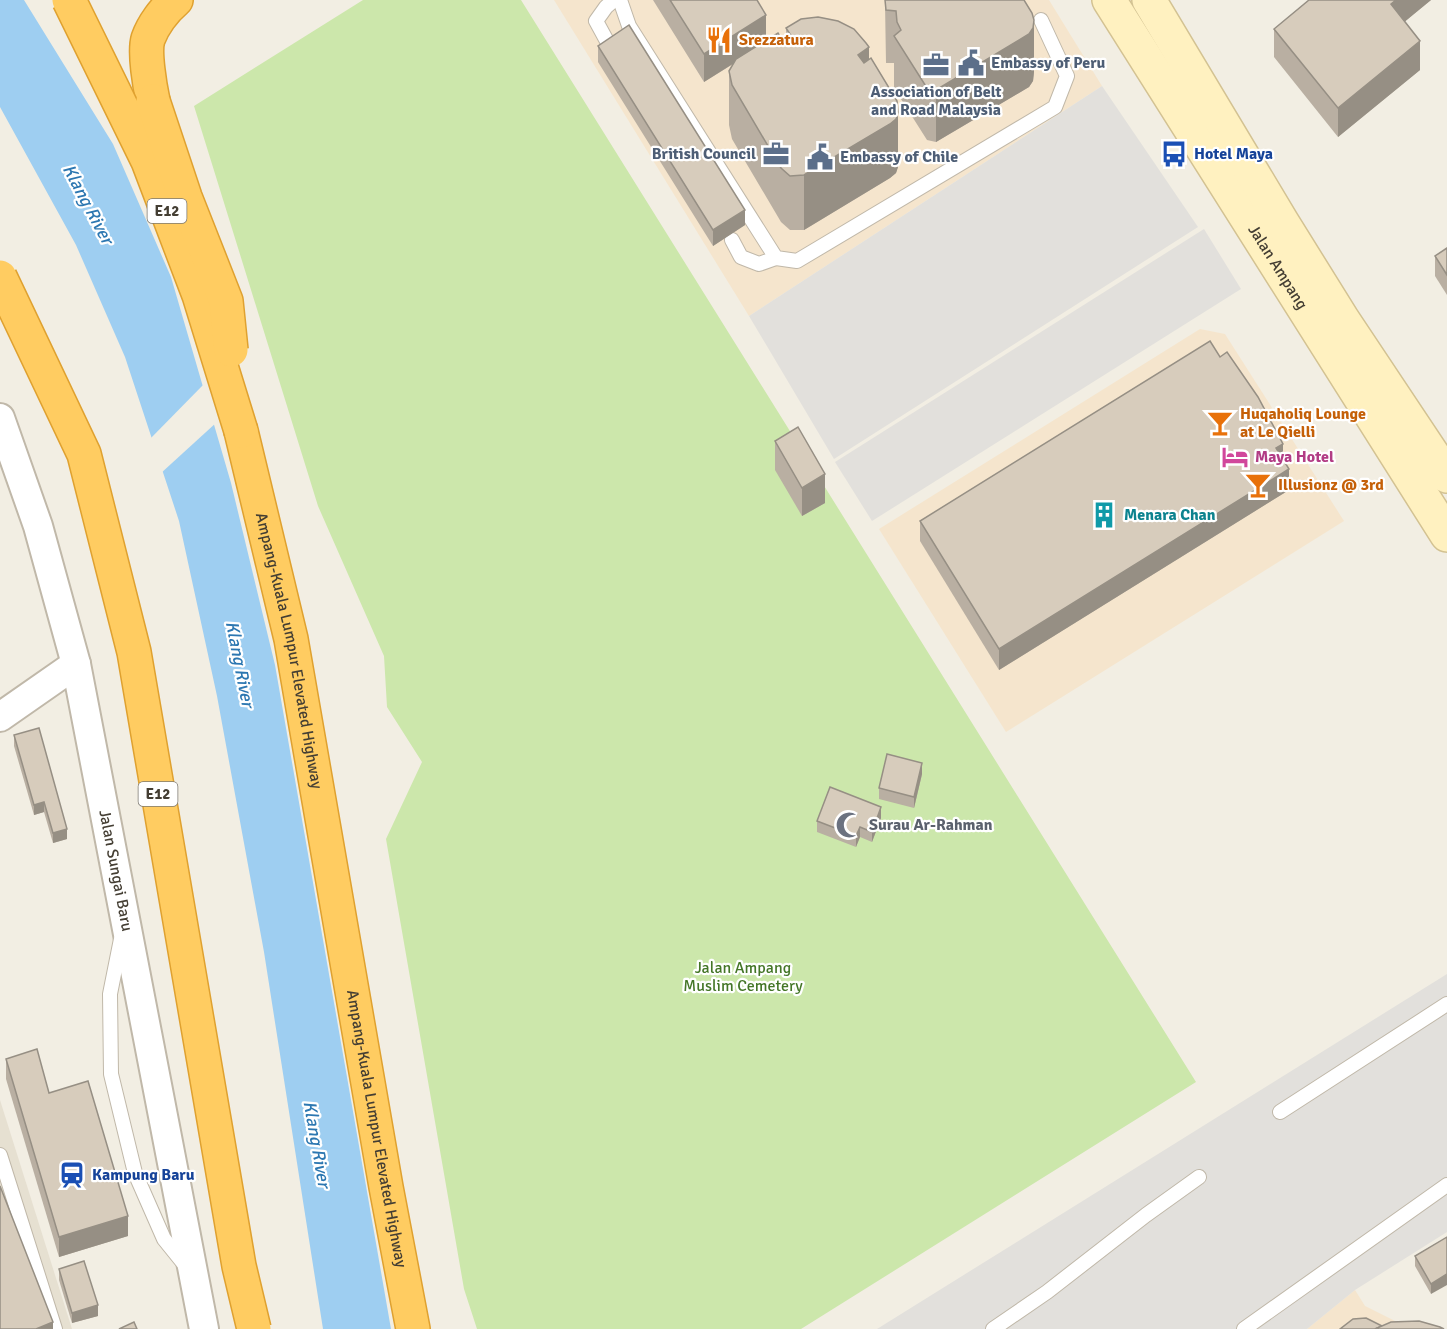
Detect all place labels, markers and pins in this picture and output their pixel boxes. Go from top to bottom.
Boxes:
restaurant icon: Srezzatura [704,25,734,55]
place label: Srezzatura [739,30,814,50]
public building icon: Embassy of Peru [956,48,986,78]
office icon: Association of Belt and Road Malaysia [921,50,951,80]
place label: Embassy of Peru [991,53,1106,73]
place label: Association of Belt and Road Malaysia [871,82,1001,120]
office icon: British Council [761,139,791,169]
bus stop icon: Hotel Maya [1159,139,1189,169]
public building icon: Embassy of Chile [805,142,835,172]
place label: British Council [652,144,756,164]
place label: Hotel Maya [1194,144,1273,164]
place label: Embassy of Chile [840,147,958,167]
place label: Huqaholiq Lounge at Le Qielli [1240,404,1366,442]
bar icon: Huqaholiq Lounge at Le Qielli [1205,408,1235,438]
hotel icon: Maya Hotel [1220,442,1250,472]
place label: Maya Hotel [1255,447,1334,467]
bar icon: Illusionz @ 3rd [1243,470,1273,500]
place label: Illusionz @ 3rd [1278,475,1384,495]
building icon: Menara Chan [1089,500,1119,530]
place label: Menara Chan [1124,505,1216,525]
mosque icon: Surau Ar-Rahman [834,810,864,840]
place label: Surau Ar-Rahman [869,815,993,835]
station icon: Kampung Baru [57,1160,87,1190]
place label: Kampung Baru [92,1165,195,1185]

